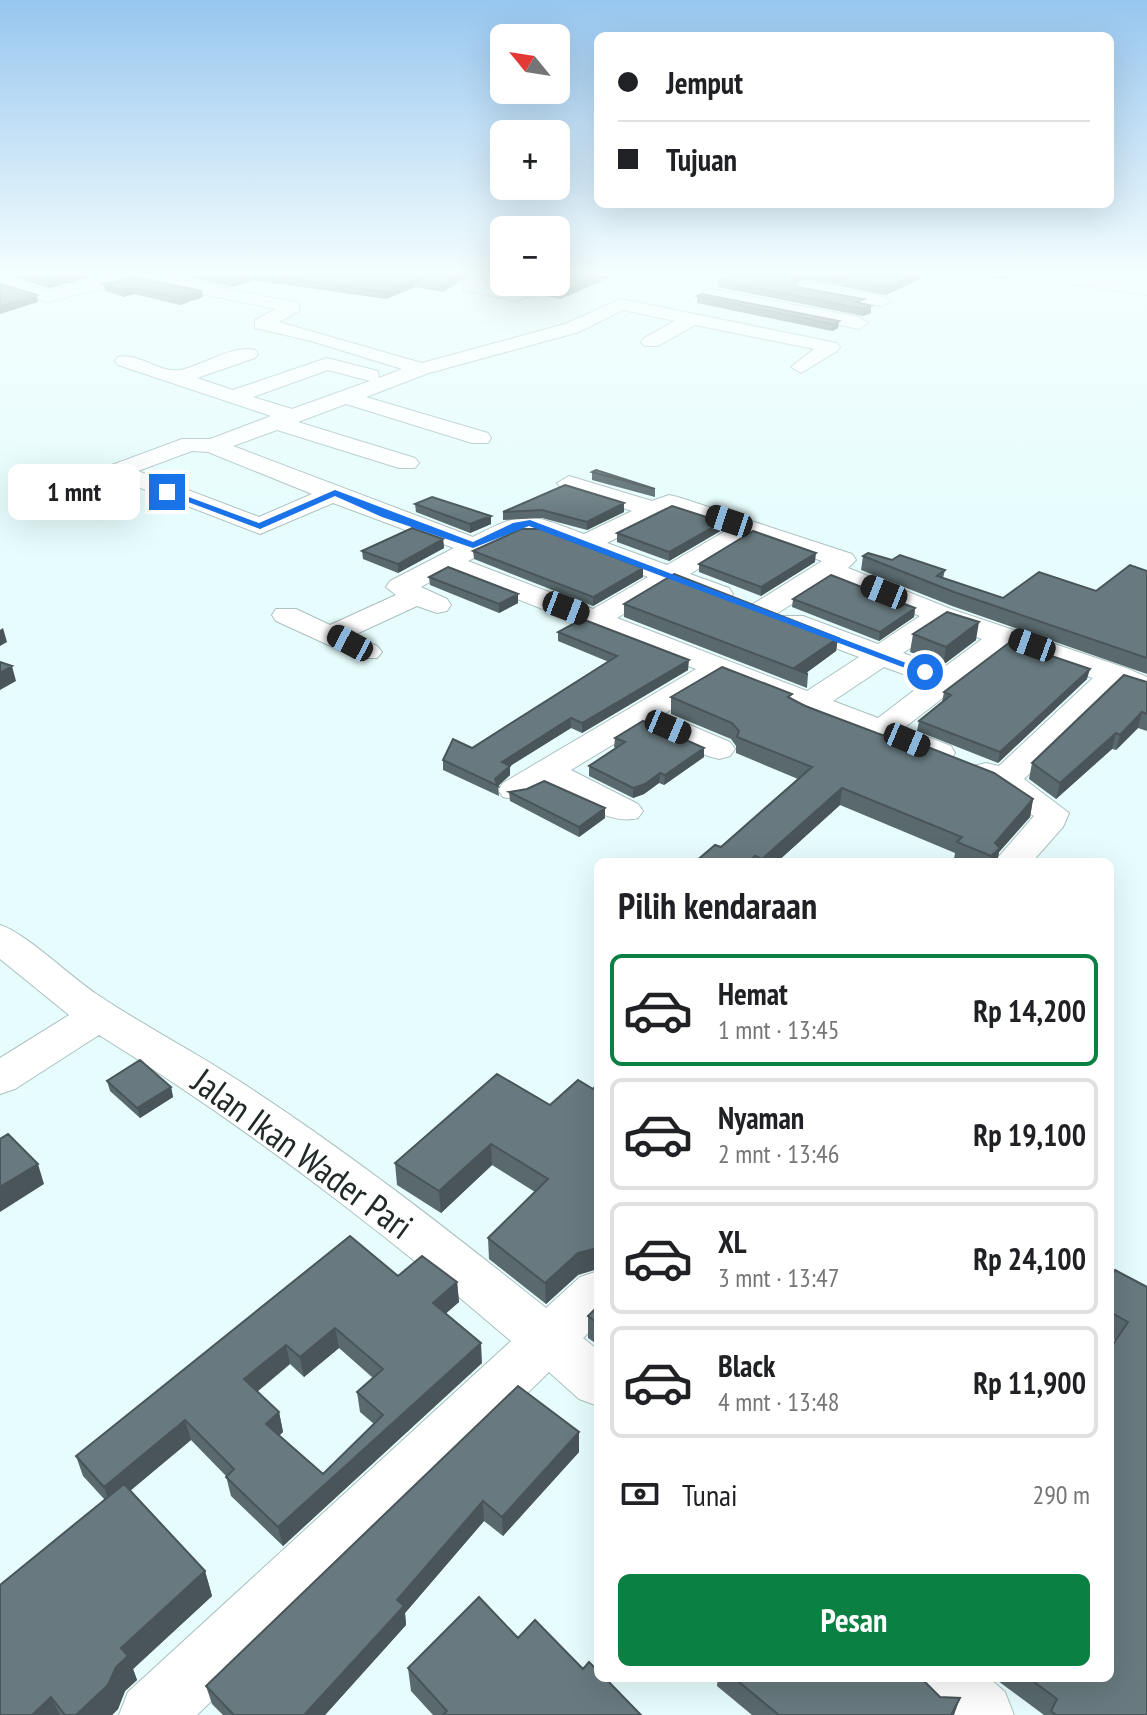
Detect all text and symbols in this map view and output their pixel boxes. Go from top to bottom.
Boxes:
north arrow [490,24,570,104]
map controls [490,24,570,296]
text: Jemput [666,63,743,102]
button: + [490,120,570,200]
text: Tujuan [666,140,737,179]
button: − [490,216,570,296]
callout: 1 mnt [7,464,139,520]
route end [149,474,185,510]
text: 1 mnt [47,475,101,508]
car [702,502,756,540]
car [857,572,911,612]
car [539,588,593,628]
car [323,621,377,665]
car [1005,626,1059,664]
route start [907,654,943,690]
car [641,707,695,747]
car [880,720,934,760]
text: Pilih kendaraan [618,882,817,929]
icon: car [622,974,694,1046]
text: Hemat [718,974,788,1013]
text: Rp 14,200 [973,991,1086,1030]
text: 1 mnt · 13:45 [718,1013,839,1046]
street label: Jalan Ikan Wader Pari [183,1057,423,1249]
icon: car [622,1098,694,1170]
text: Nyaman [718,1098,804,1137]
text: Rp 19,100 [973,1115,1086,1154]
text: 2 mnt · 13:46 [718,1137,839,1170]
icon: car [622,1222,694,1294]
text: XL [718,1222,747,1261]
text: Rp 24,100 [973,1239,1086,1278]
text: 3 mnt · 13:47 [718,1261,839,1294]
icon: car [622,1346,694,1418]
text: Black [718,1346,775,1385]
text: Rp 11,900 [973,1363,1086,1402]
text: 4 mnt · 13:48 [718,1385,839,1418]
icon: cash [618,1472,662,1516]
text: Tunai [682,1475,738,1514]
text: 290 m [1032,1478,1090,1511]
button: Pesan [618,1574,1090,1666]

